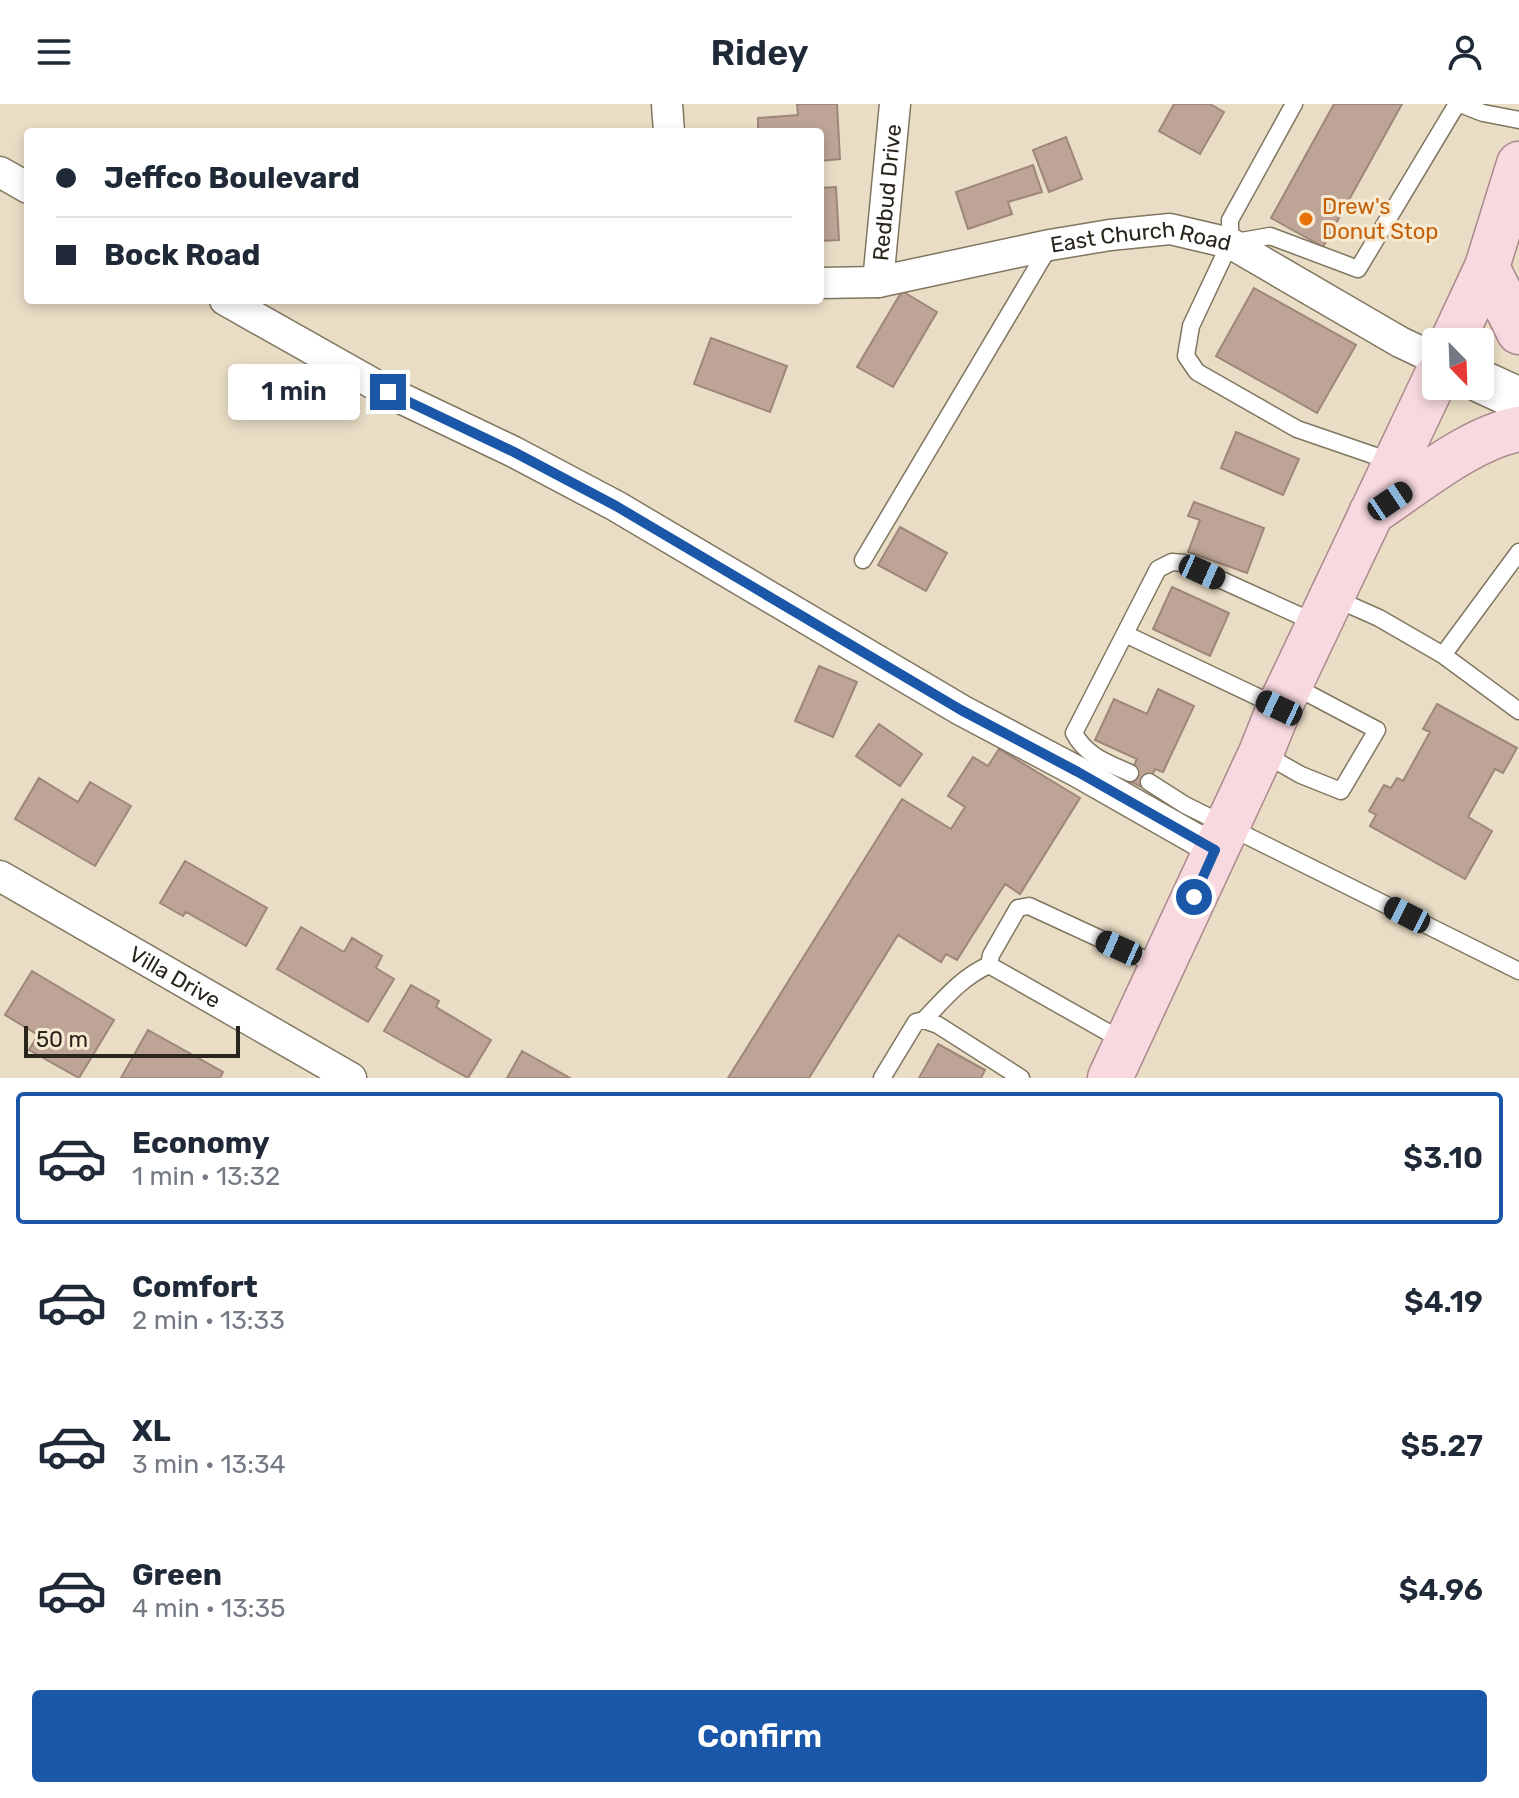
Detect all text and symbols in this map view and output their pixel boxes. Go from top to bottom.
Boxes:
icon: menu [32,30,76,74]
icon: person [1443,30,1487,74]
text: Ridey [710,31,809,74]
street label: Redbud Drive [867,123,907,262]
text: Jeffco Boulevard [104,160,360,196]
place label: Drew's Donut Stop [1322,193,1438,245]
marker: Drew's Donut Stop [1297,210,1315,228]
street label: East Church Road [1048,216,1234,259]
text: Bock Road [104,237,260,273]
north arrow [1422,328,1494,400]
map controls [1422,328,1494,400]
callout: 1 min [228,364,360,420]
route end [370,374,406,410]
text: 1 min [261,376,327,407]
car [1363,478,1417,524]
car [1175,551,1229,593]
car [1252,687,1306,729]
route start [1176,879,1212,915]
car [1380,893,1434,937]
car [1092,927,1146,969]
street label: Villa Drive [124,940,225,1014]
scale bar [24,1022,240,1058]
text: 50 m [36,1026,88,1053]
icon: car [36,1122,108,1194]
text: Economy [132,1125,270,1161]
text: $3.10 [1403,1140,1483,1176]
text: 1 min · 13:32 [132,1161,280,1192]
icon: car [36,1266,108,1338]
text: Comfort [132,1269,258,1305]
text: $4.19 [1404,1284,1483,1320]
text: 2 min · 13:33 [132,1305,285,1336]
icon: car [36,1410,108,1482]
text: XL [132,1413,171,1449]
text: $5.27 [1401,1428,1483,1464]
text: 3 min · 13:34 [132,1449,286,1480]
icon: car [36,1554,108,1626]
text: Green [132,1557,222,1593]
text: $4.96 [1399,1572,1483,1608]
text: 4 min · 13:35 [132,1593,285,1624]
button: Confirm [32,1690,1487,1782]

